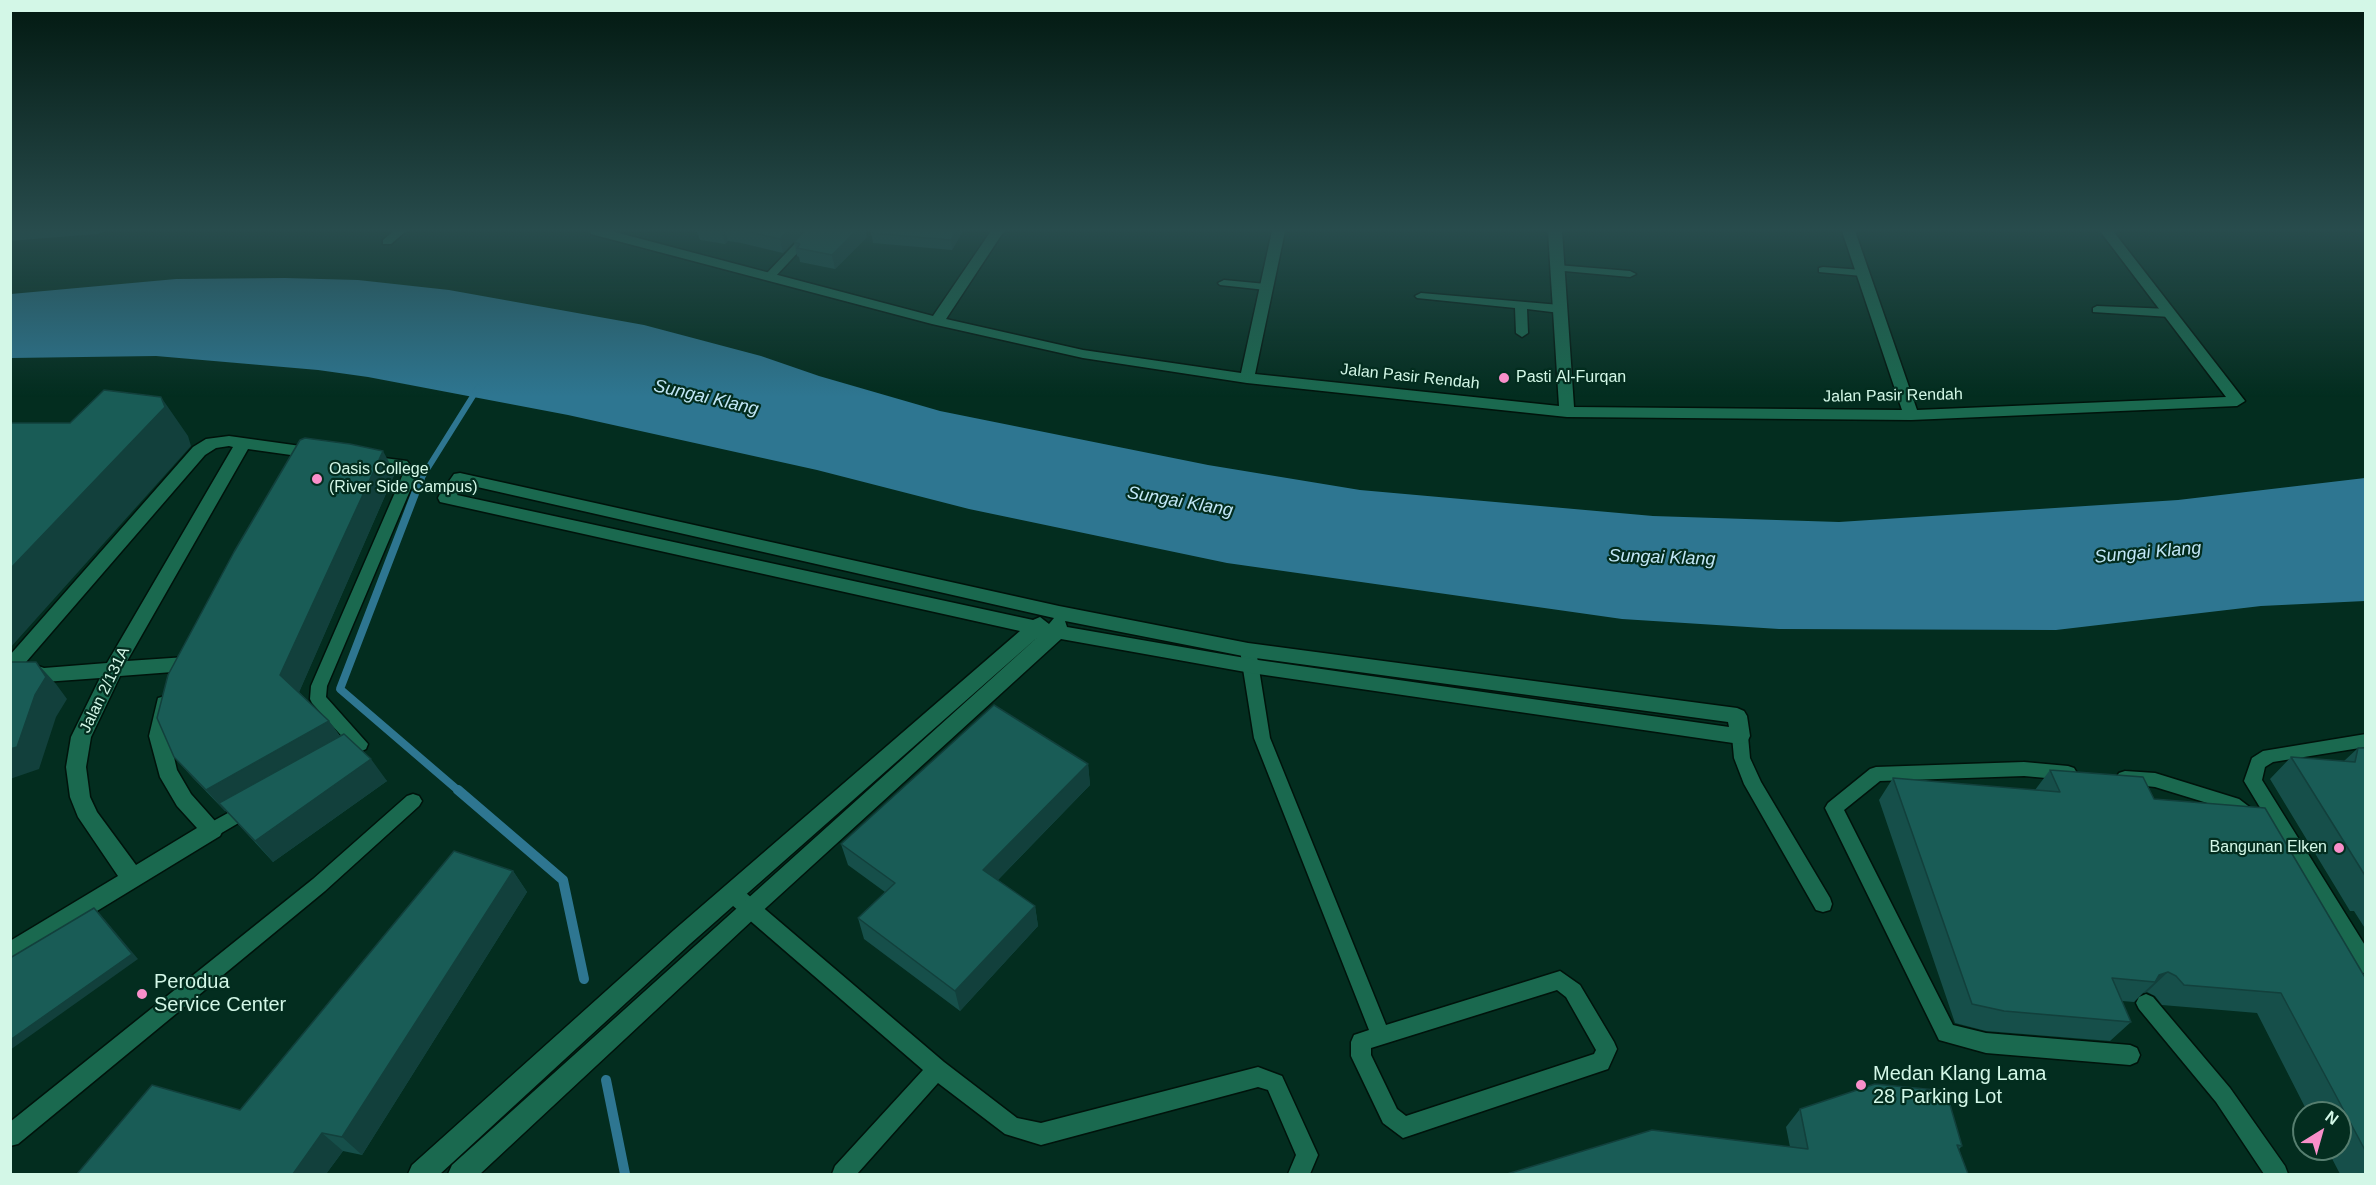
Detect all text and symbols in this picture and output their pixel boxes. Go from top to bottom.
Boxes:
street label: Jalan Pasir Rendah [1340,360,1480,394]
place label: Pasti Al-Furqan [1516,368,1626,388]
marker: Pasti Al-Furqan [1497,371,1511,385]
water label: Sungai Klang [651,375,761,421]
street label: Jalan Pasir Rendah [1823,385,1963,407]
place label: Oasis College (River Side Campus) [329,460,477,498]
marker: Oasis College (River Side Campus) [310,472,324,486]
water label: Sungai Klang [1125,482,1235,522]
water label: Sungai Klang [2094,538,2202,568]
water label: Sungai Klang [1608,545,1716,571]
street label: Jalan 2/131A [76,644,134,736]
place label: Bangunan Elken [2210,838,2327,858]
marker: Bangunan Elken [2332,841,2346,855]
place label: Perodua Service Center [154,970,286,1017]
marker: Perodua Service Center [135,987,149,1001]
place label: Medan Klang Lama 28 Parking Lot [1873,1062,2046,1109]
marker: Medan Klang Lama 28 Parking Lot [1854,1078,1868,1092]
north arrow [2292,1101,2352,1161]
text: N [2322,1108,2342,1128]

